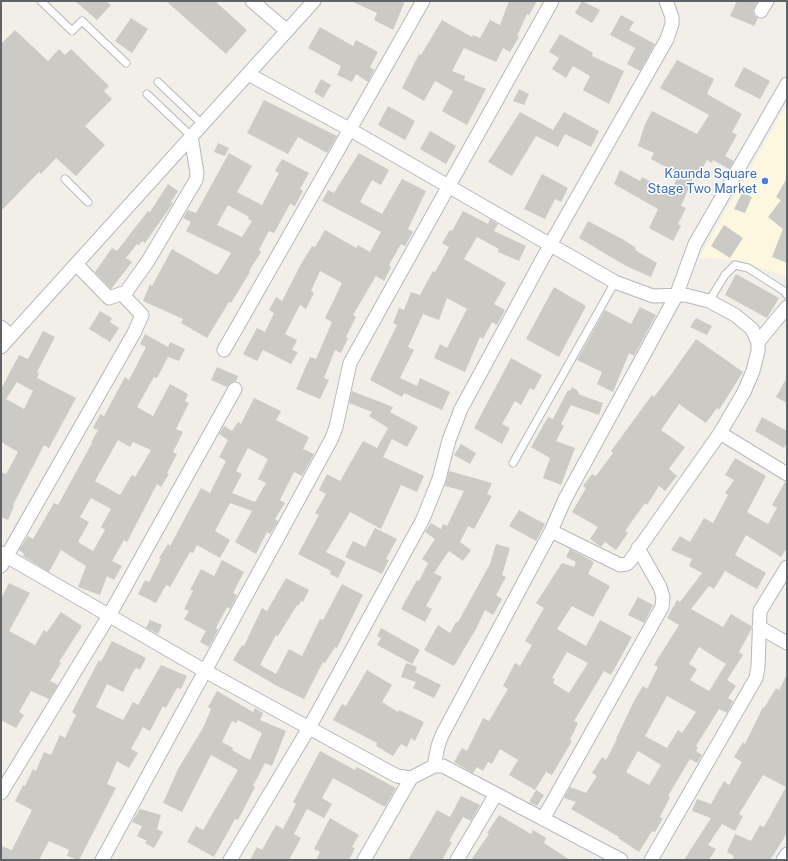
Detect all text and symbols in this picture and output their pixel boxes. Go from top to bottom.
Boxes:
place label: Kaunda Square Stage Two Market [647,166,757,197]
marker: Kaunda Square Stage Two Market [760,176,770,186]

